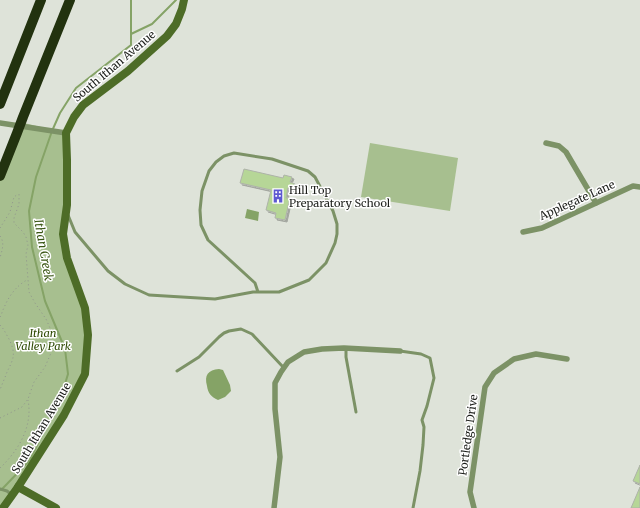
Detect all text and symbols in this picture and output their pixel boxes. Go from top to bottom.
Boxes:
street label: South Ithan Avenue [70,27,158,105]
street label: Applegate Lane [536,177,617,223]
place label: Hill Top Preparatory School [289,183,391,210]
building icon: Hill Top Preparatory School [270,188,286,204]
water label: Ithan Creek [31,218,57,282]
park label: Ithan Valley Park [15,326,71,353]
street label: South Ithan Avenue [8,380,74,476]
street label: Portledge Drive [455,393,481,477]

